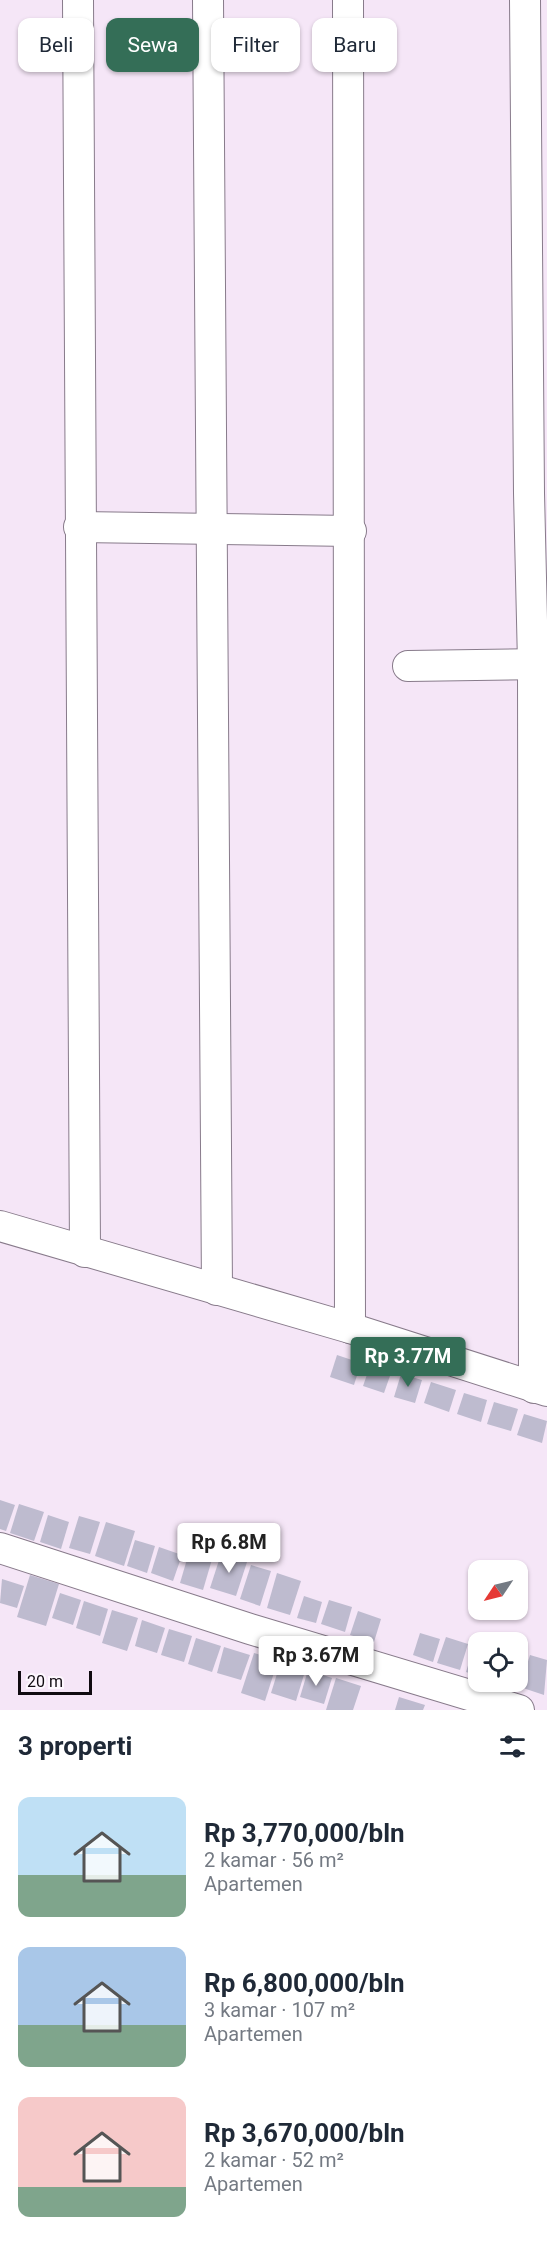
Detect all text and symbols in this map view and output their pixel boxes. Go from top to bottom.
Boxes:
chip: Beli [18,18,94,72]
chip: Sewa [106,18,199,72]
chip: Filter [211,18,300,72]
chip: Baru [312,18,397,72]
pin: Rp 3.77M [346,1337,470,1388]
text: Rp 3.77M [365,1344,451,1368]
pin: Rp 6.8M [174,1523,284,1574]
text: Rp 6.8M [191,1530,267,1554]
north arrow [468,1560,528,1620]
map controls [468,1560,528,1692]
button: locate [468,1632,528,1692]
pin: Rp 3.67M [254,1636,378,1687]
text: Rp 3.67M [273,1643,359,1667]
scale bar [18,1668,92,1696]
text: 20 m [27,1672,63,1691]
icon: filters [496,1730,529,1763]
text: 3 properti [18,1731,132,1761]
text: Rp 3,770,000/bln [204,1818,405,1848]
icon: home [66,1821,138,1893]
text: 2 kamar · 56 m² [204,1848,344,1872]
text: Apartemen [204,1872,303,1896]
text: Rp 6,800,000/bln [204,1968,405,1998]
icon: home [66,1971,138,2043]
text: 3 kamar · 107 m² [204,1998,355,2022]
text: Apartemen [204,2022,303,2046]
text: Rp 3,670,000/bln [204,2118,405,2148]
icon: home [66,2121,138,2193]
text: 2 kamar · 52 m² [204,2148,344,2172]
text: Apartemen [204,2172,303,2196]

